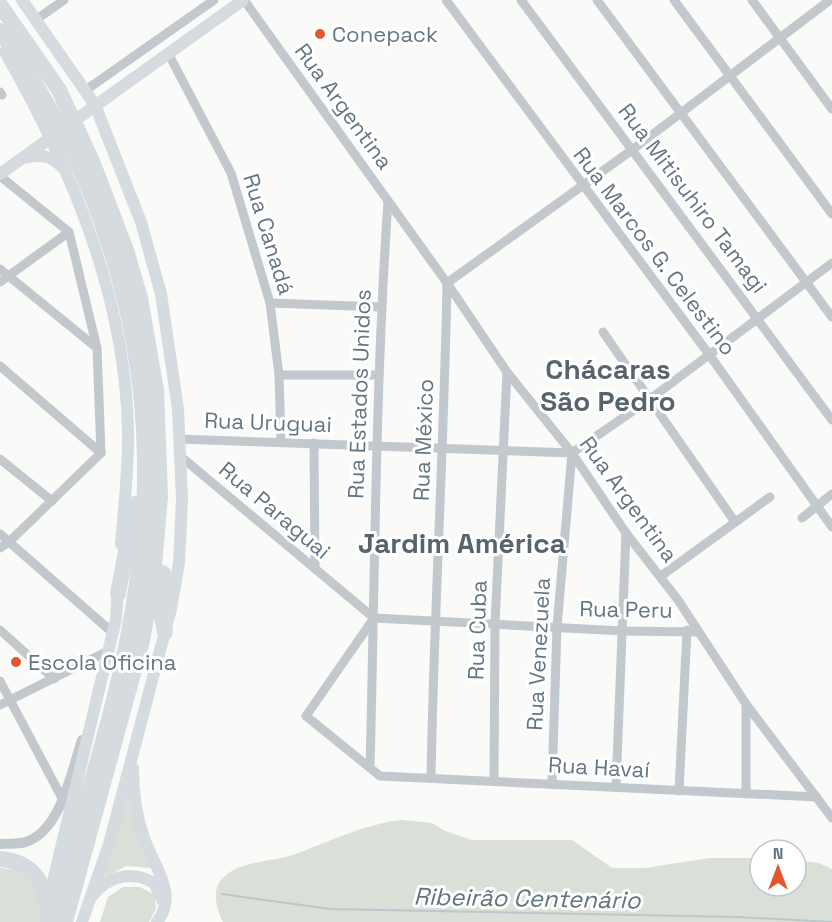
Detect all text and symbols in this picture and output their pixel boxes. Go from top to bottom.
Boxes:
place label: Conepack [332,20,438,48]
marker: Conepack [313,27,327,41]
street label: Rua Argentina [289,37,399,175]
street label: Rua Mitisuhiro Tamagi [612,98,774,298]
street label: Rua Marcos G. Celestino [567,141,743,361]
street label: Rua Canadá [237,170,301,298]
street label: Rua Estados Unidos [341,289,377,499]
district label: Chácaras São Pedro [540,351,676,419]
street label: Rua México [407,378,439,502]
street label: Rua Uruguai [204,406,332,438]
street label: Rua Argentina [574,430,684,568]
street label: Rua Paraguai [213,455,337,565]
district label: Jardim América [358,525,566,561]
street label: Rua Venezuela [520,576,556,731]
street label: Rua Cuba [461,579,493,680]
street label: Rua Peru [579,594,673,624]
place label: Escola Oficina [28,648,177,676]
marker: Escola Oficina [9,655,23,669]
street label: Rua Havaí [547,750,651,784]
north arrow [748,838,808,898]
text: N [773,843,783,864]
water label: Ribeirão Centenário [413,881,642,915]

